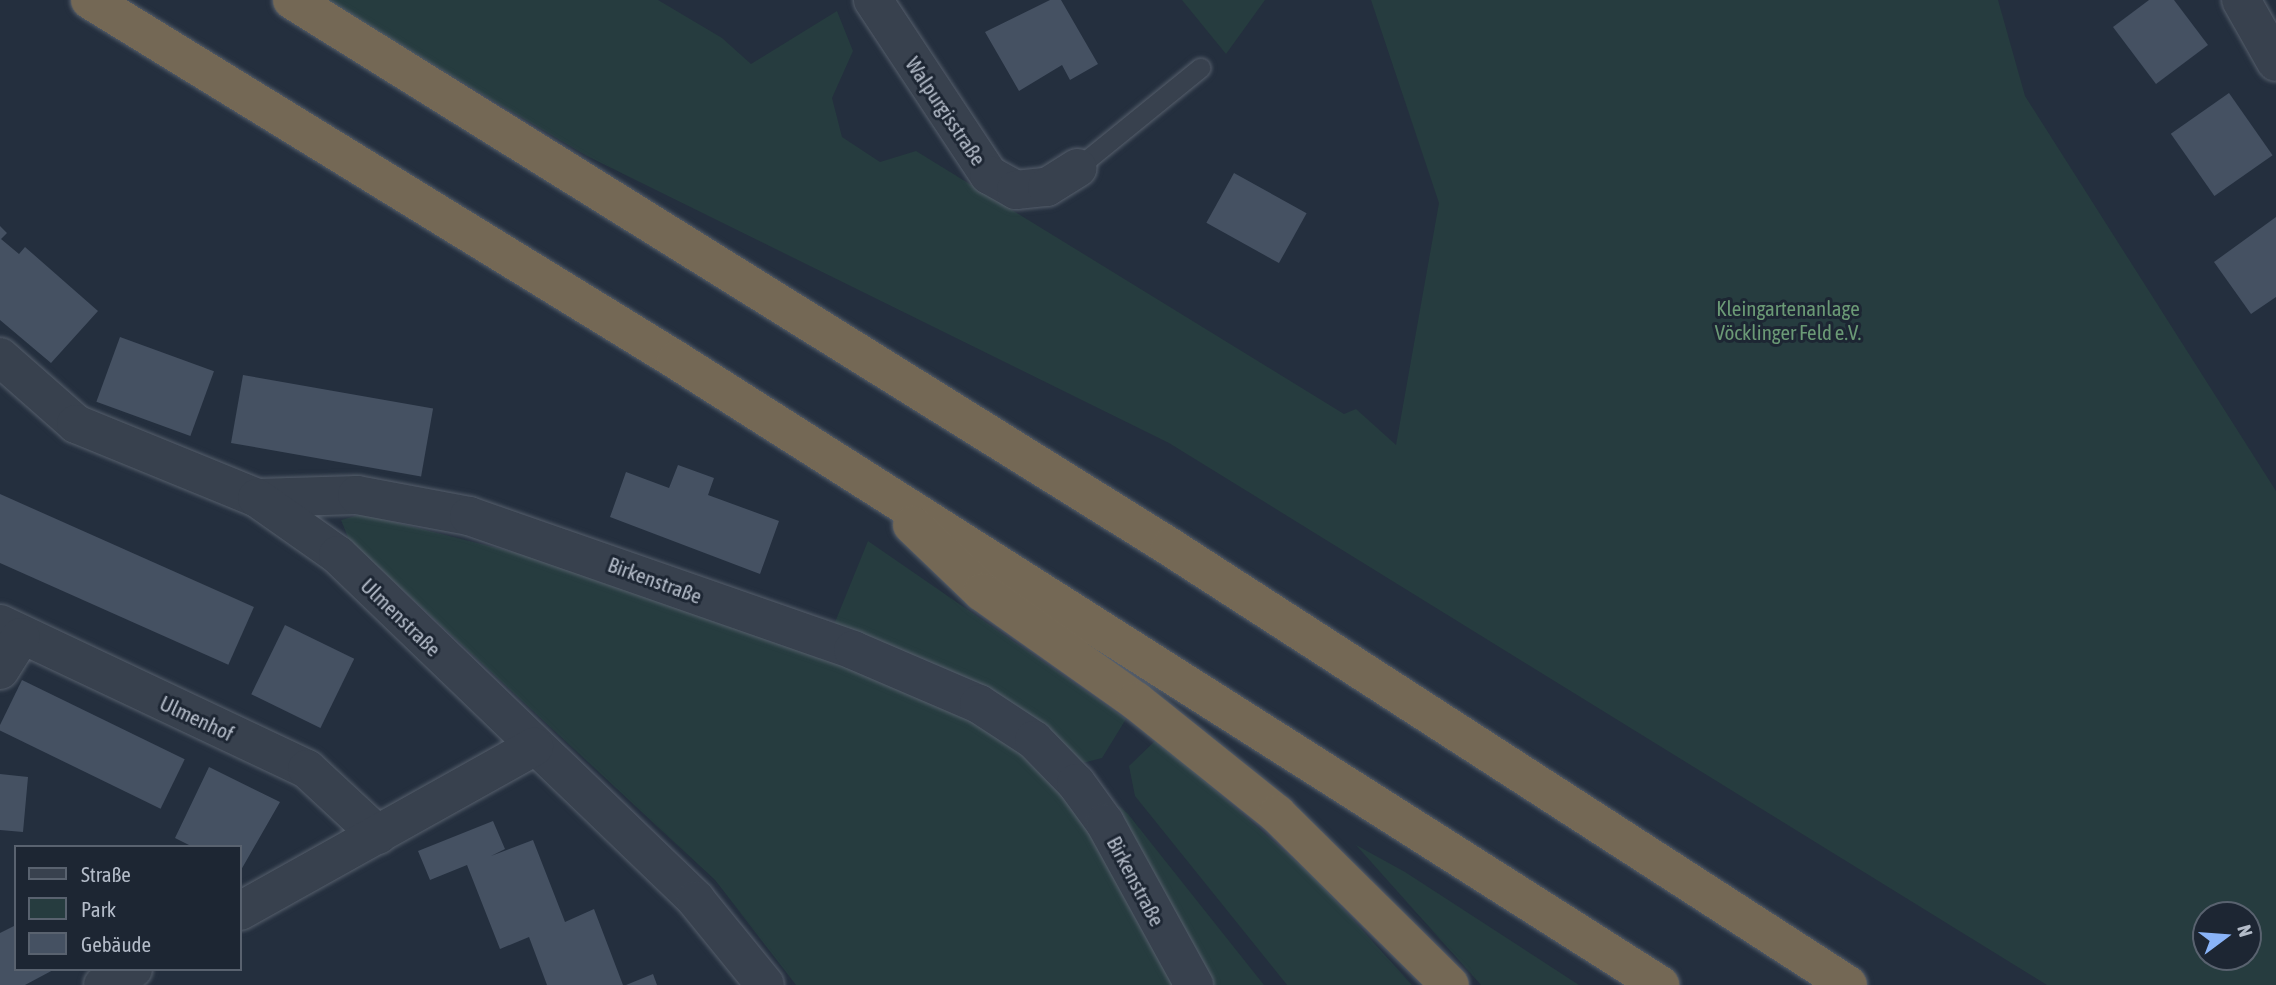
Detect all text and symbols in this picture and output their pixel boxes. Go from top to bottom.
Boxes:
street label: Walpurgisstraße [901,52,991,170]
park label: Kleingartenanlage Vöcklinger Feld e.V. [1715,295,1861,345]
street label: Birkenstraße [605,551,705,609]
street label: Ulmenstraße [356,573,446,661]
street label: Ulmenhof [156,690,238,746]
street label: Birkenstraße [1102,832,1170,930]
legend [14,845,242,971]
text: Straße [81,862,131,886]
text: Park [81,897,116,921]
north arrow [2192,901,2262,971]
text: N [2233,922,2257,939]
text: Gebäude [81,932,151,956]

